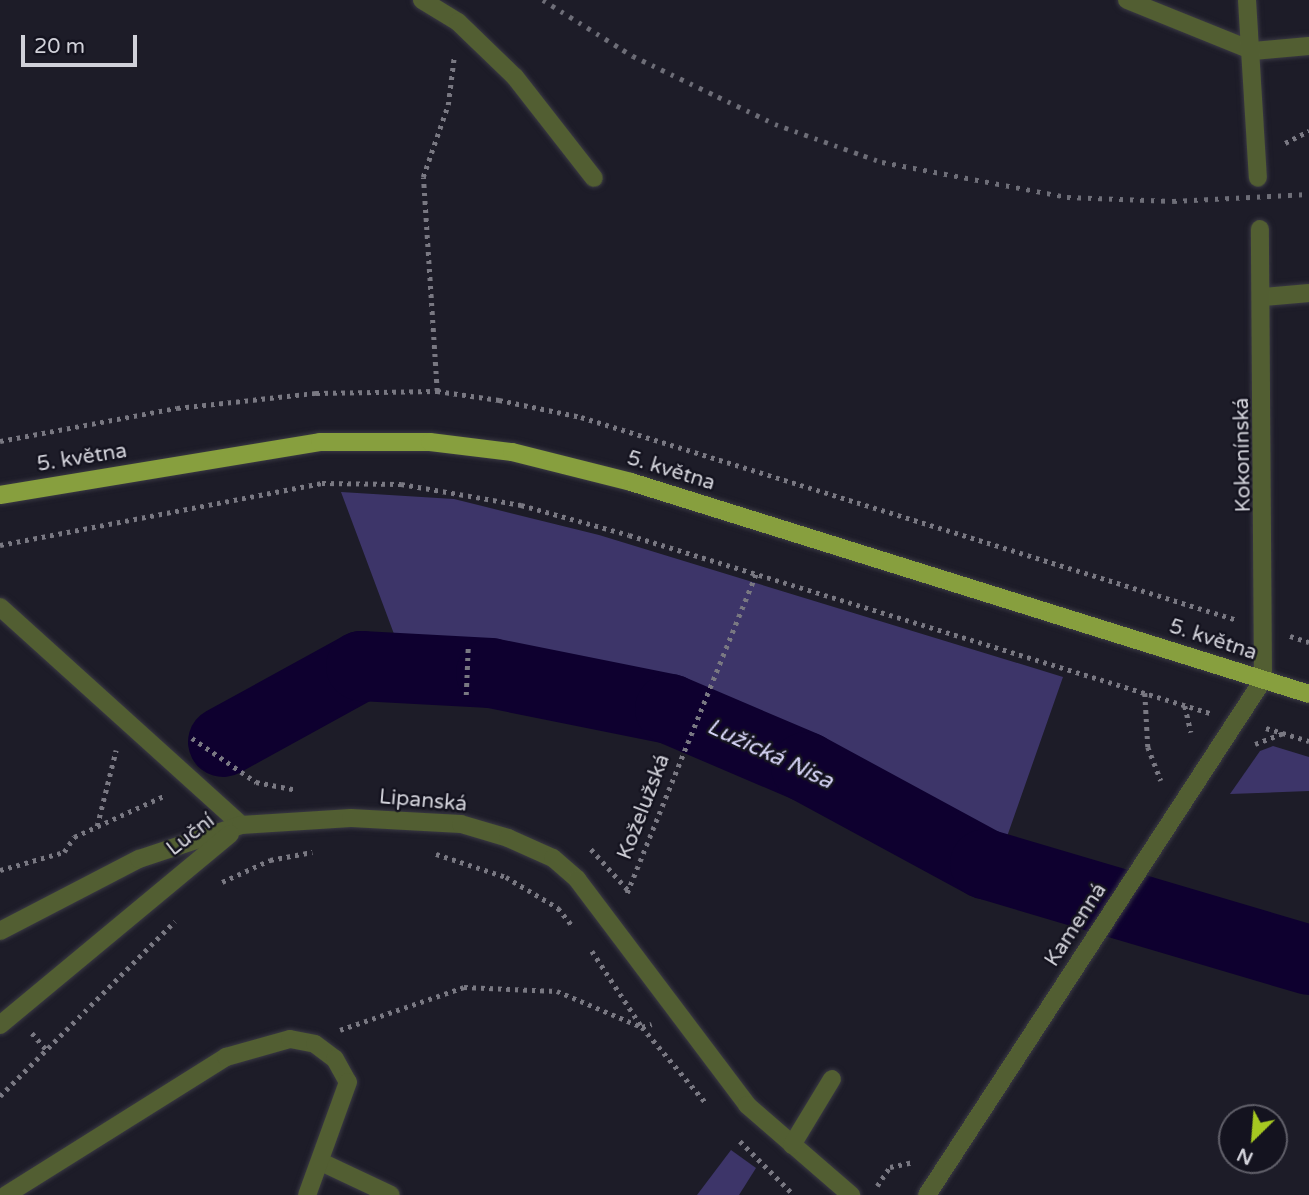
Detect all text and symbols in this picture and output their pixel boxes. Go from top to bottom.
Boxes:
scale bar [24,21,140,65]
text: 20 m [34,34,85,59]
street label: Kokonínská [1229,397,1257,513]
street label: 5. května [35,438,129,478]
street label: 5. května [624,446,718,496]
street label: 5. května [1166,614,1260,666]
water label: Lužická Nisa [703,713,837,795]
street label: Koželužská [612,751,676,863]
street label: Lipanská [378,785,468,817]
street label: Luční [162,808,220,862]
street label: Kamenná [1040,879,1112,971]
north arrow [1218,1104,1288,1174]
text: N [1233,1143,1257,1169]

